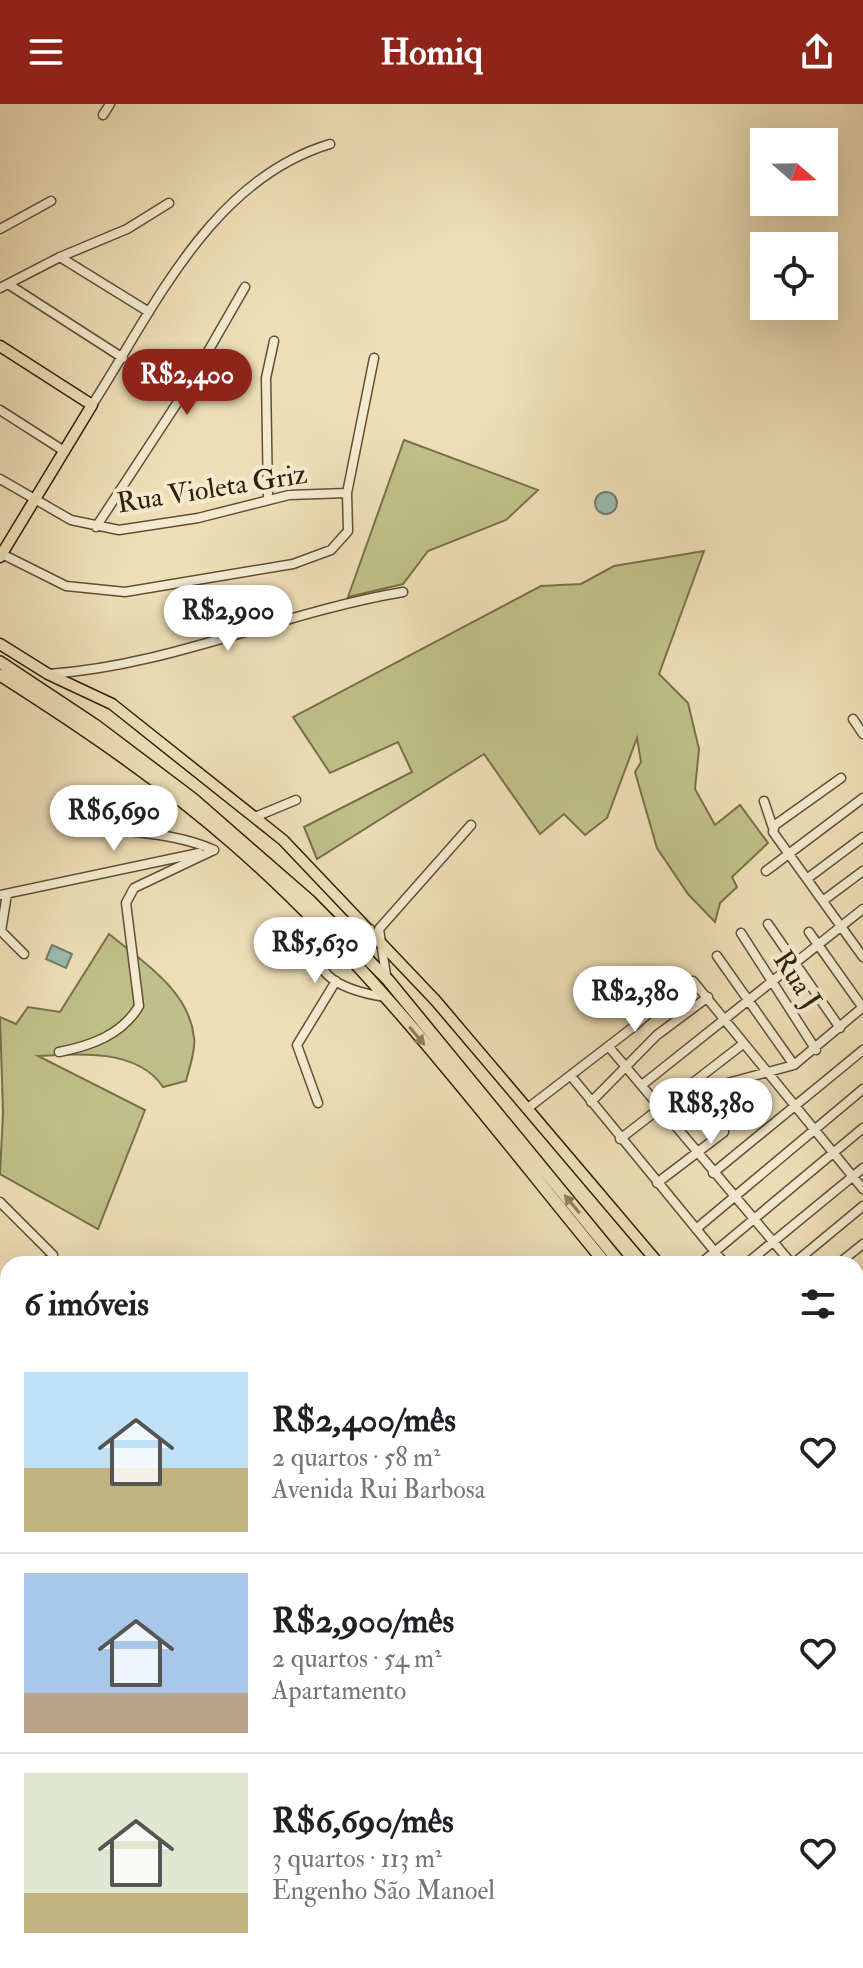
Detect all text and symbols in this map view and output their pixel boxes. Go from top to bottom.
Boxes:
icon: menu [24,30,68,74]
text: Homiq [380,30,483,75]
icon: share [795,30,839,74]
north arrow [750,128,838,216]
map controls [750,128,838,320]
button: locate [750,232,838,320]
pin: R$2,400 [113,349,261,417]
text: R$2,400 [140,359,234,391]
street label: Rua Violeta Griz [114,457,310,521]
pin: R$2,900 [154,585,302,653]
text: R$2,900 [182,595,274,627]
pin: R$6,690 [40,785,188,853]
text: R$6,690 [68,795,160,827]
pin: R$5,630 [241,917,389,985]
text: R$5,630 [272,927,358,959]
street label: Rua J [765,944,829,1016]
pin: R$2,380 [561,966,709,1034]
text: R$2,380 [591,976,679,1008]
one-way arrow [408,1025,425,1045]
pin: R$8,380 [637,1078,785,1146]
text: R$8,380 [667,1088,755,1120]
one-way arrow [564,1194,580,1214]
icon: filters [796,1282,840,1326]
text: 6 imóveis [24,1283,149,1326]
text: R$2,400/mês [272,1399,456,1442]
icon: home [88,1404,184,1500]
icon: heart [796,1430,840,1474]
text: 2 quartos · 58 m² [272,1442,440,1474]
text: Avenida Rui Barbosa [272,1474,485,1506]
text: R$2,900/mês [272,1600,454,1643]
icon: home [88,1605,184,1701]
icon: heart [796,1631,840,1675]
text: 2 quartos · 54 m² [272,1643,442,1675]
text: Apartamento [272,1675,406,1707]
text: R$6,690/mês [272,1800,454,1843]
icon: home [88,1805,184,1901]
icon: heart [796,1831,840,1875]
text: 3 quartos · 113 m² [272,1843,442,1875]
text: Engenho São Manoel [272,1875,495,1907]

